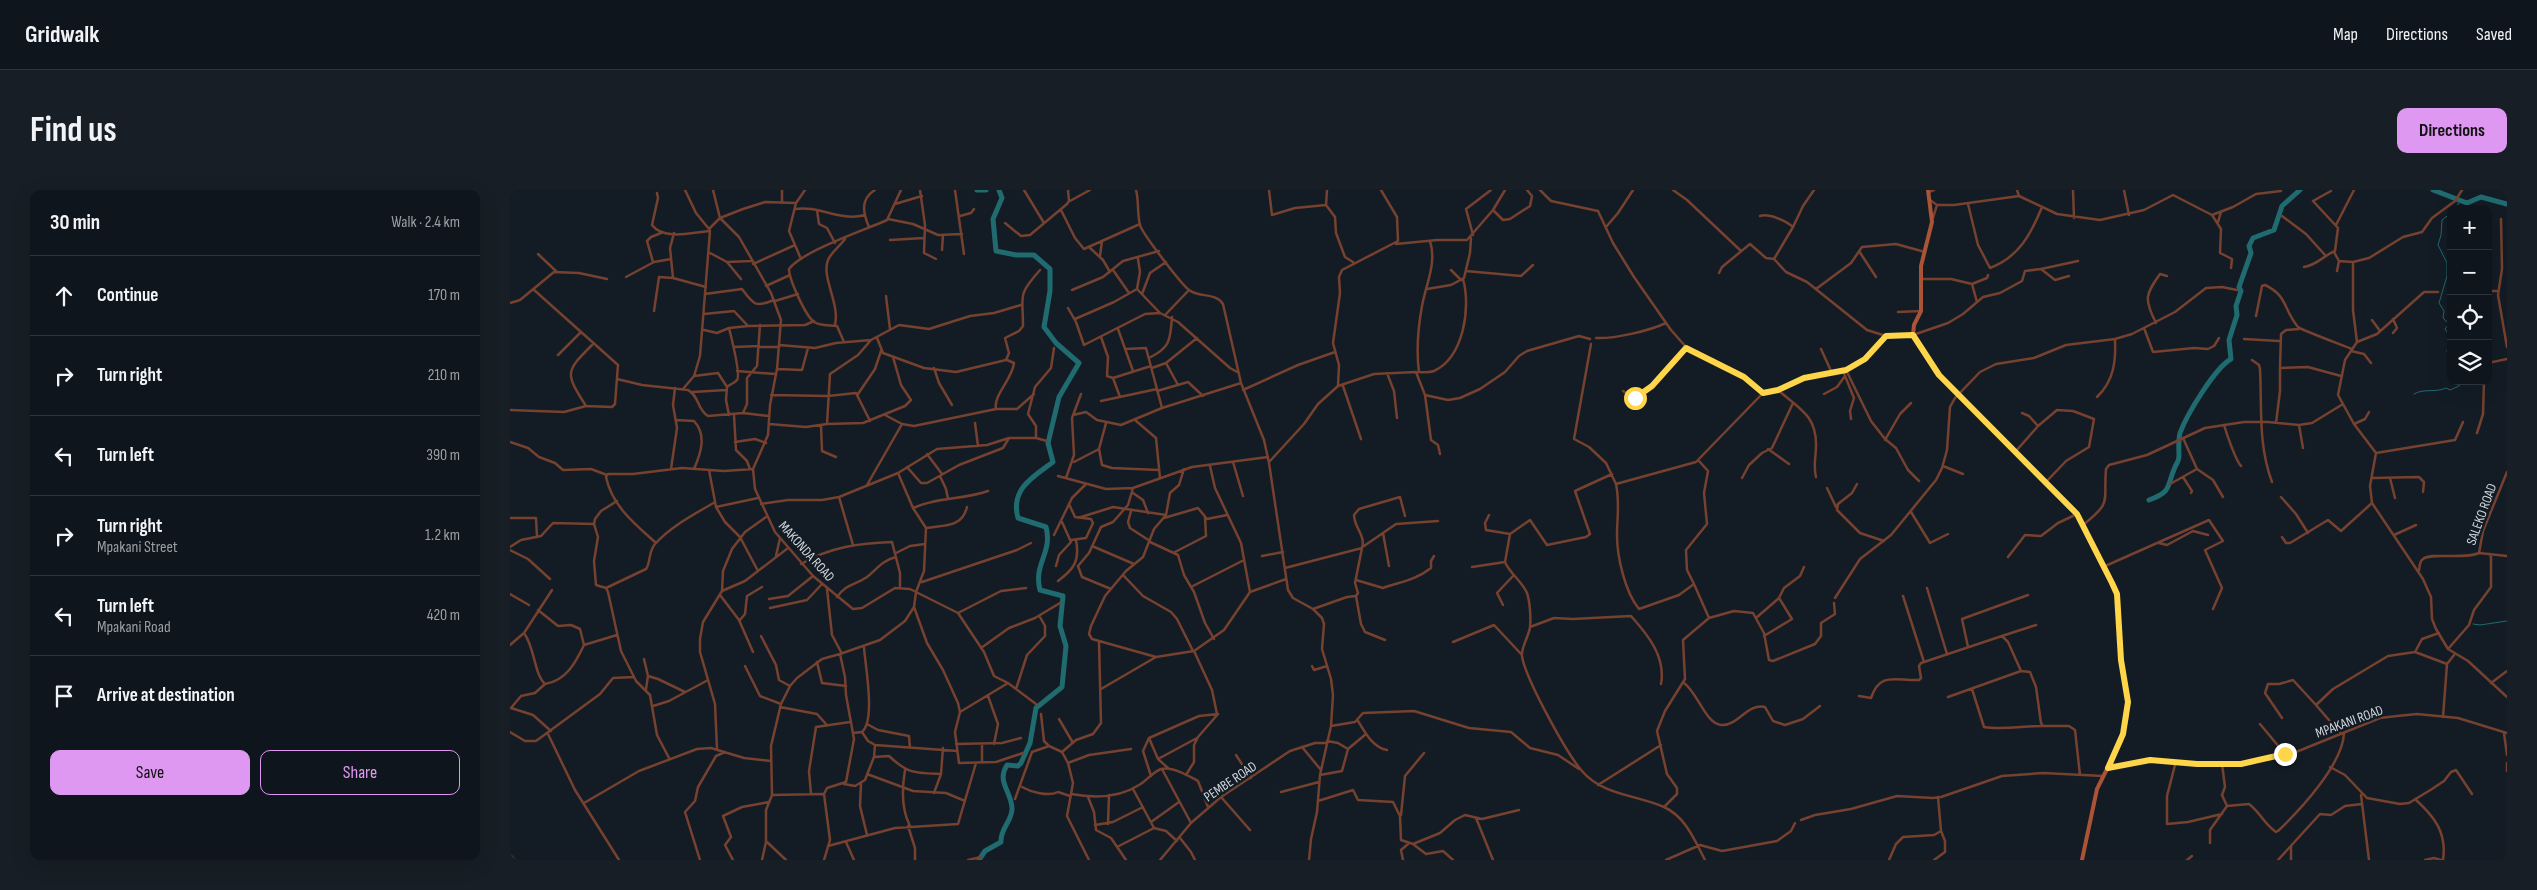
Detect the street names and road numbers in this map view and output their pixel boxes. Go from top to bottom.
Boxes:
street label: SALEKO ROAD [2462,481,2500,547]
street label: MAKONDA ROAD [775,518,838,585]
street label: MPAKANI ROAD [2313,701,2385,742]
street label: PEMBE ROAD [1201,757,1260,805]

